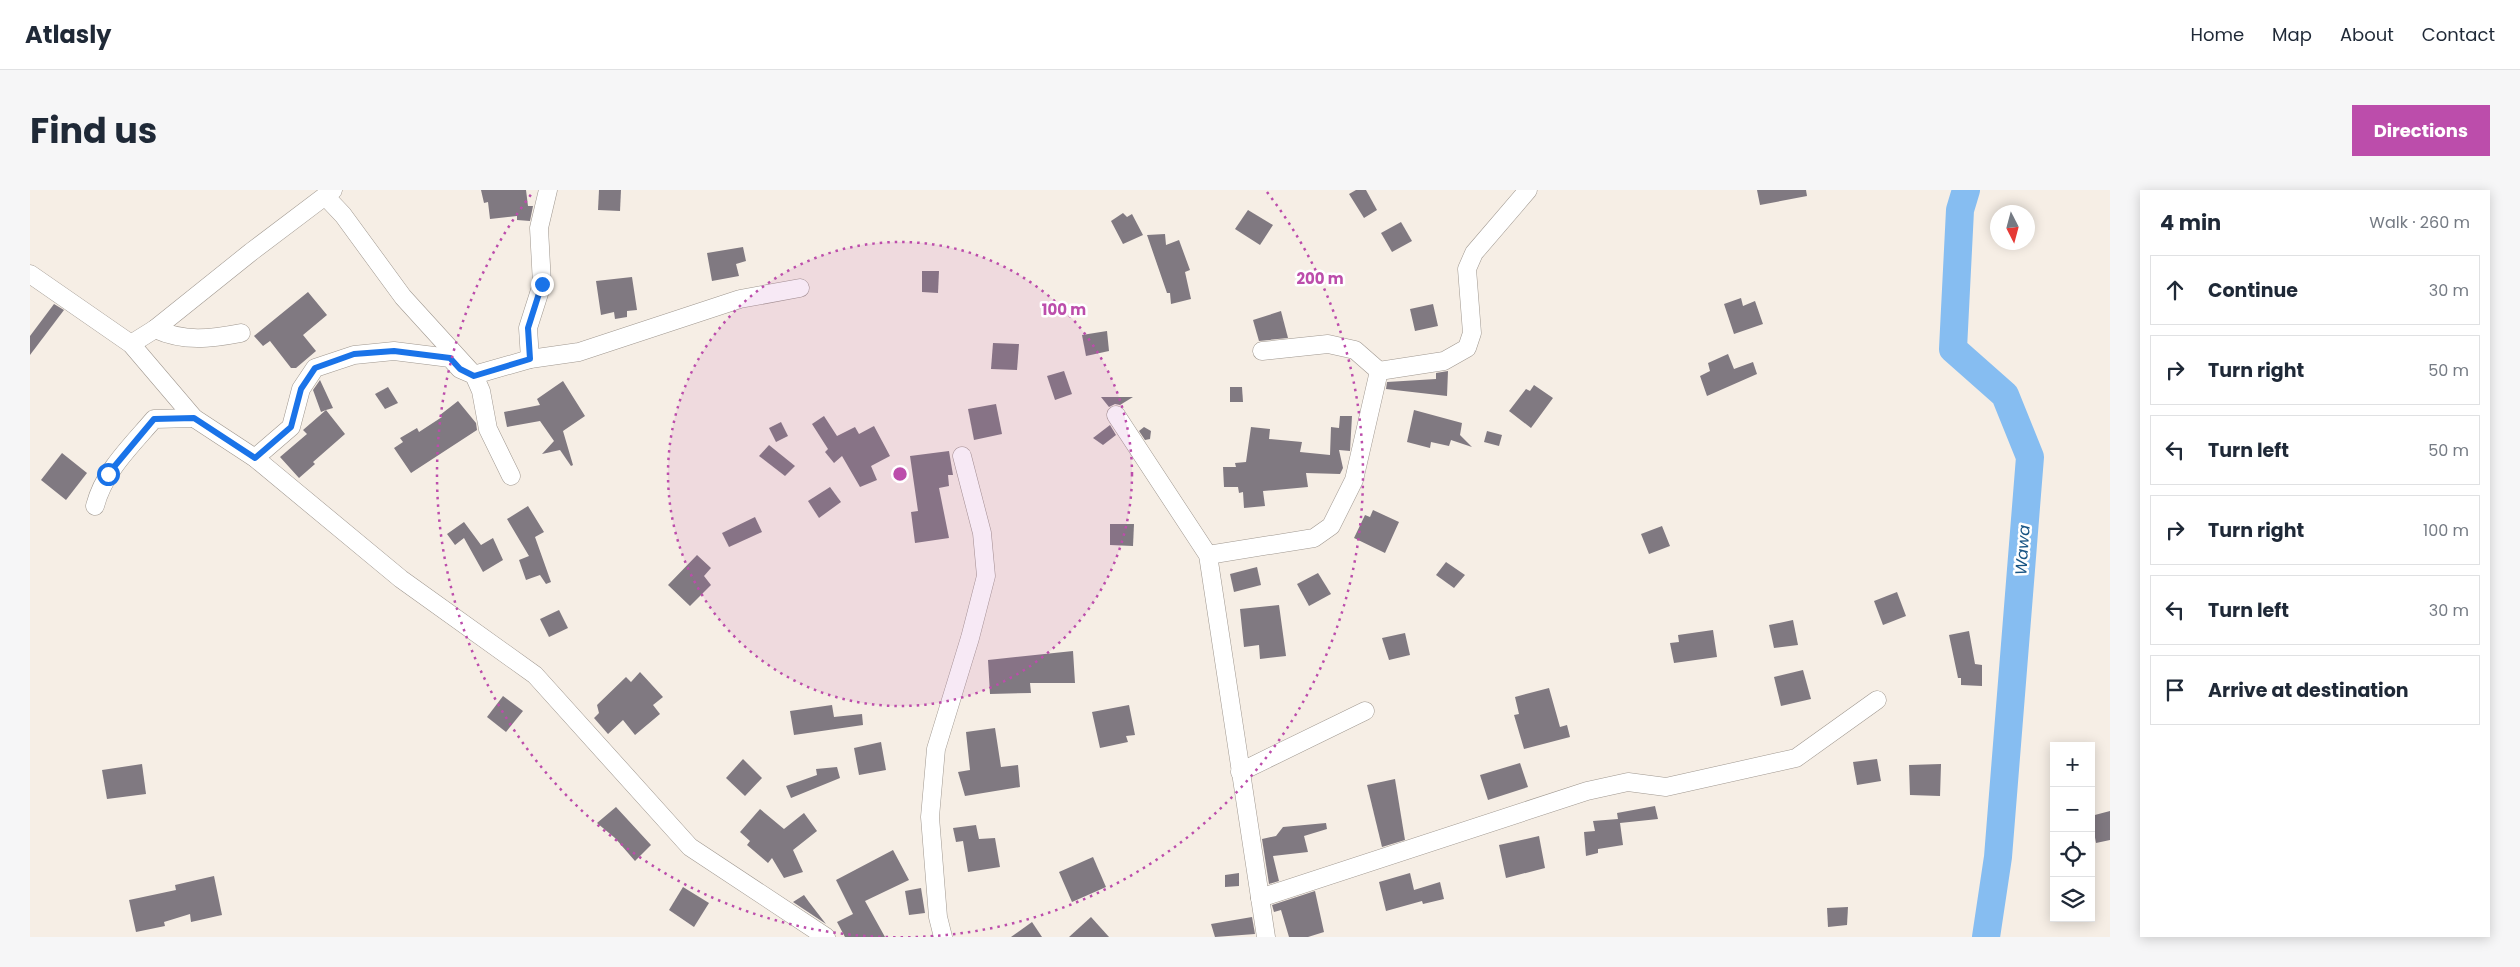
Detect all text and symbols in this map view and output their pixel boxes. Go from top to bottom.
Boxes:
text: Atlasly [25,18,111,51]
text: Home [2190,22,2244,47]
text: Map [2272,22,2312,47]
text: About [2340,22,2394,47]
text: Contact [2422,22,2495,47]
button: Directions [2352,105,2490,156]
text: Find us [30,106,157,155]
north arrow [1990,205,2035,250]
text: 4 min [2160,208,2221,237]
text: Walk · 260 m [2369,211,2470,234]
text: 200 m [1296,268,1344,289]
route end [531,273,554,296]
icon: ahead [2161,276,2189,304]
text: Continue [2208,277,2298,304]
text: 30 m [2429,279,2469,302]
text: 100 m [1042,299,1086,320]
icon: right [2161,356,2189,384]
text: Turn right [2208,357,2304,384]
text: 50 m [2428,359,2469,382]
icon: left [2161,436,2189,464]
text: Turn left [2208,437,2289,464]
text: 50 m [2428,439,2469,462]
route start [97,463,120,486]
centre of rings [891,465,909,483]
icon: right [2161,516,2189,544]
text: Turn right [2208,517,2304,544]
text: 100 m [2423,519,2469,542]
water label: Wawa [2009,524,2036,576]
icon: left [2161,596,2189,624]
text: Turn left [2208,597,2289,624]
text: 30 m [2429,599,2469,622]
icon: arrive [2161,676,2189,704]
text: Arrive at destination [2208,677,2409,704]
map controls [2050,742,2095,922]
button: + [2050,742,2095,787]
button: − [2050,787,2095,832]
button: locate [2050,832,2095,877]
button: layers [2050,877,2095,922]

